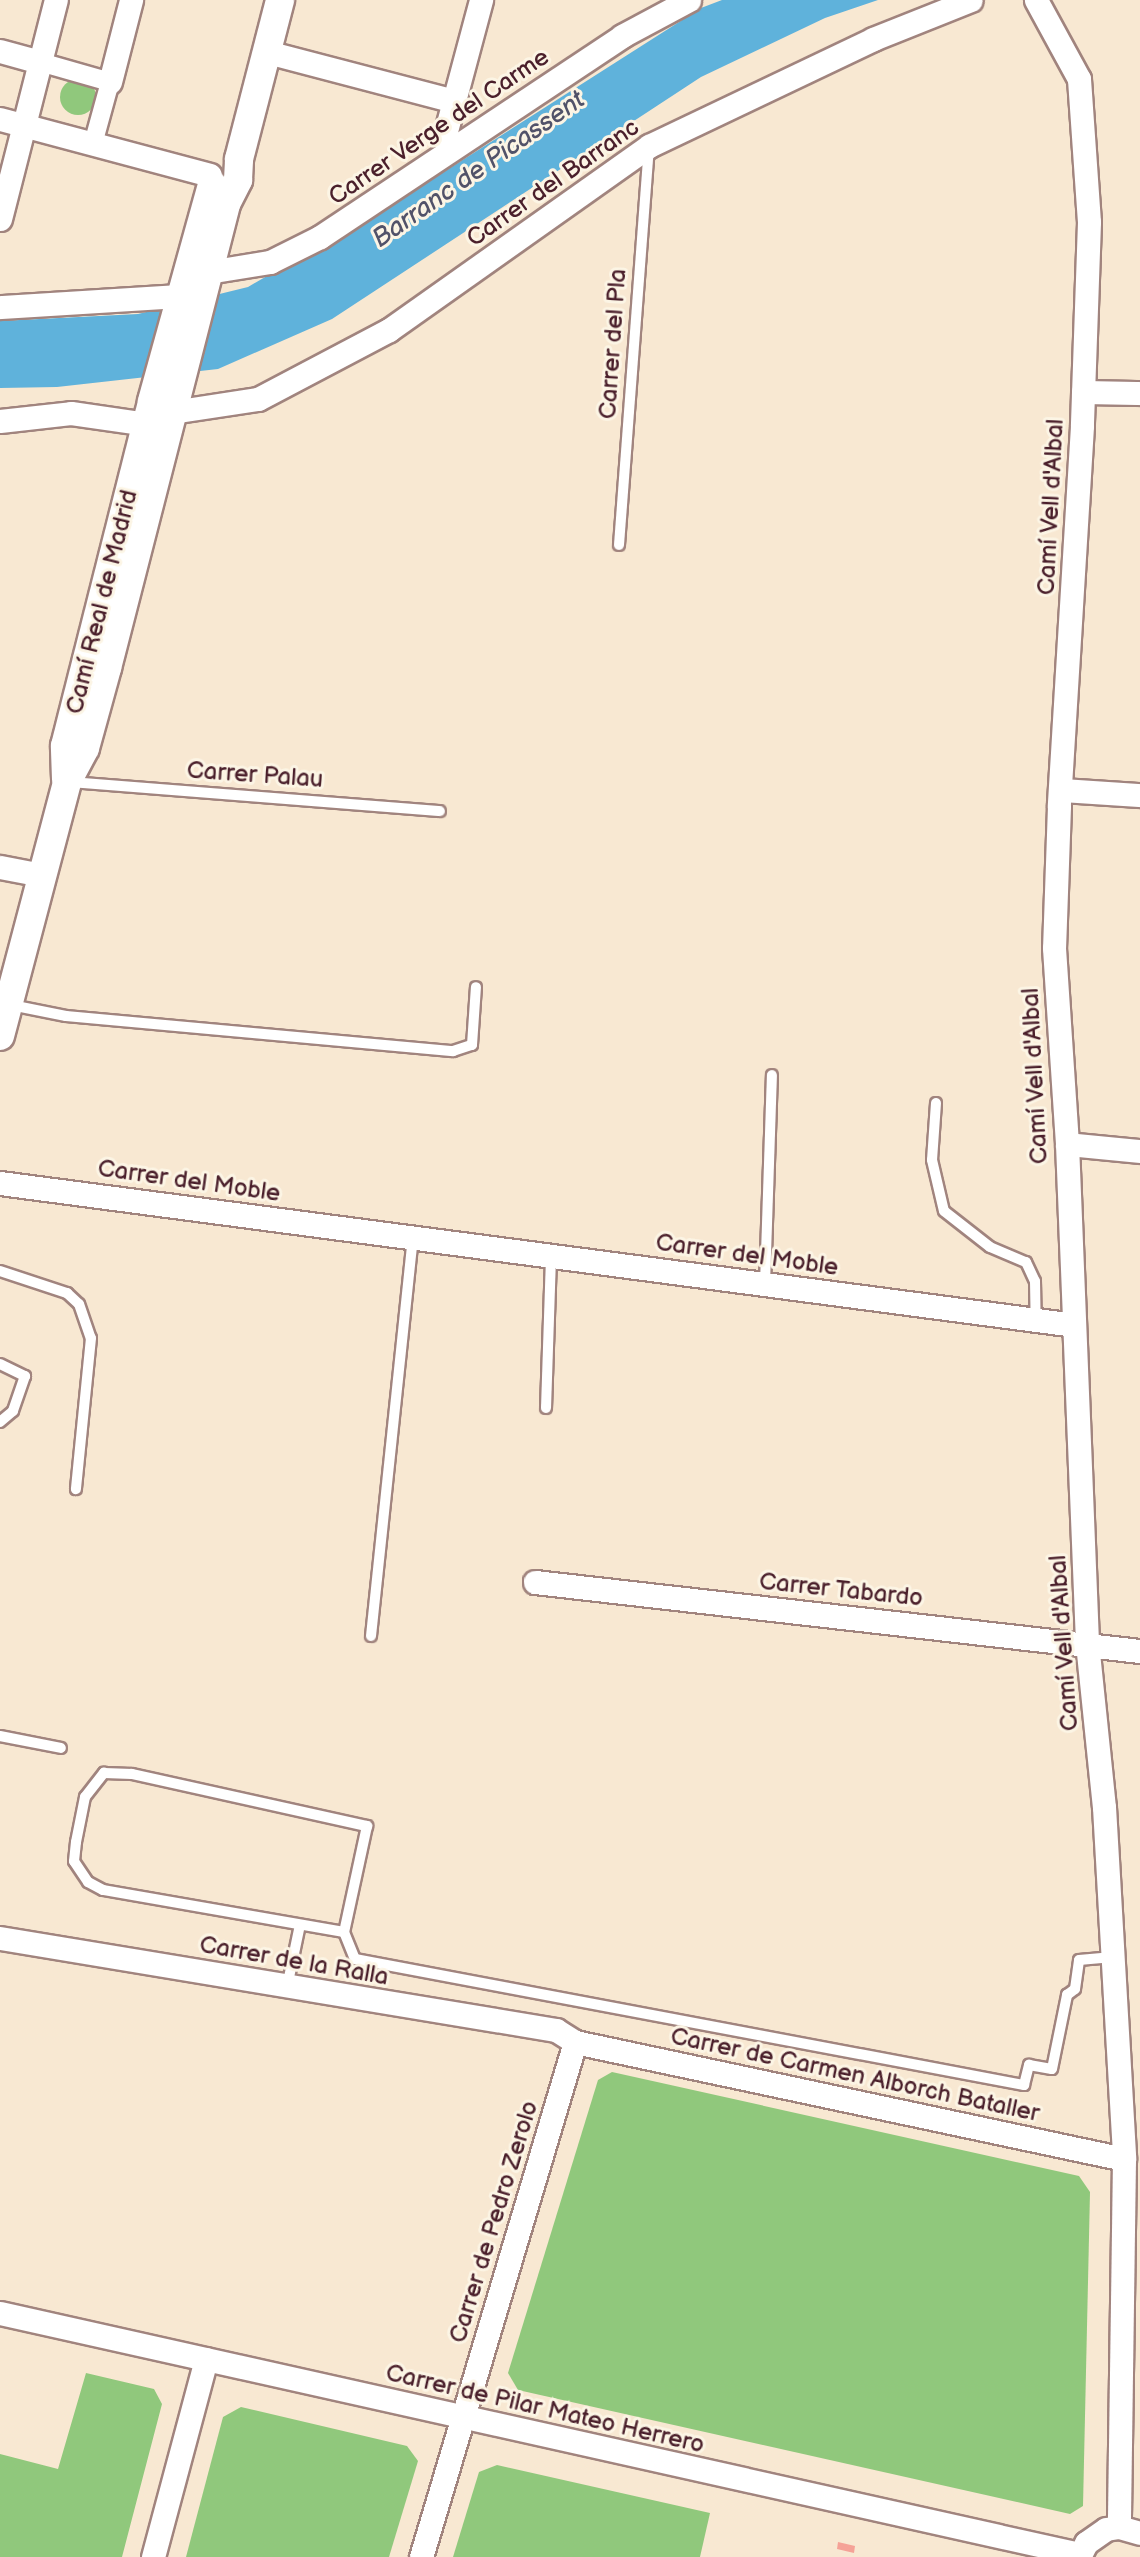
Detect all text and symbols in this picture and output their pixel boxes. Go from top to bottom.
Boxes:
street label: Carrer Verge del Carme [323,42,555,212]
water label: Barranc de Picassent [367,85,591,255]
street label: Carrer del Barranc [461,113,645,253]
street label: Carrer del Pla [593,268,633,420]
street label: Camí Vell d'Albal [1032,418,1070,596]
street label: Camí Real de Madrid [60,487,144,717]
street label: Carrer Palau [186,756,324,794]
street label: Camí Vell d'Albal [1016,987,1054,1165]
street label: Carrer del Moble [96,1154,282,1208]
street label: Carrer del Moble [654,1228,840,1282]
street label: Camí Vell d'Albal [1043,1554,1085,1732]
street label: Carrer Tabardo [757,1567,925,1613]
street label: Carrer de la Ralla [197,1930,391,1992]
street label: Carrer de Carmen Alborch Bataller [668,2022,1042,2128]
street label: Carrer de Pedro Zerolo [443,2098,545,2346]
street label: Carrer de Pilar Mateo Herrero [383,2358,707,2460]

